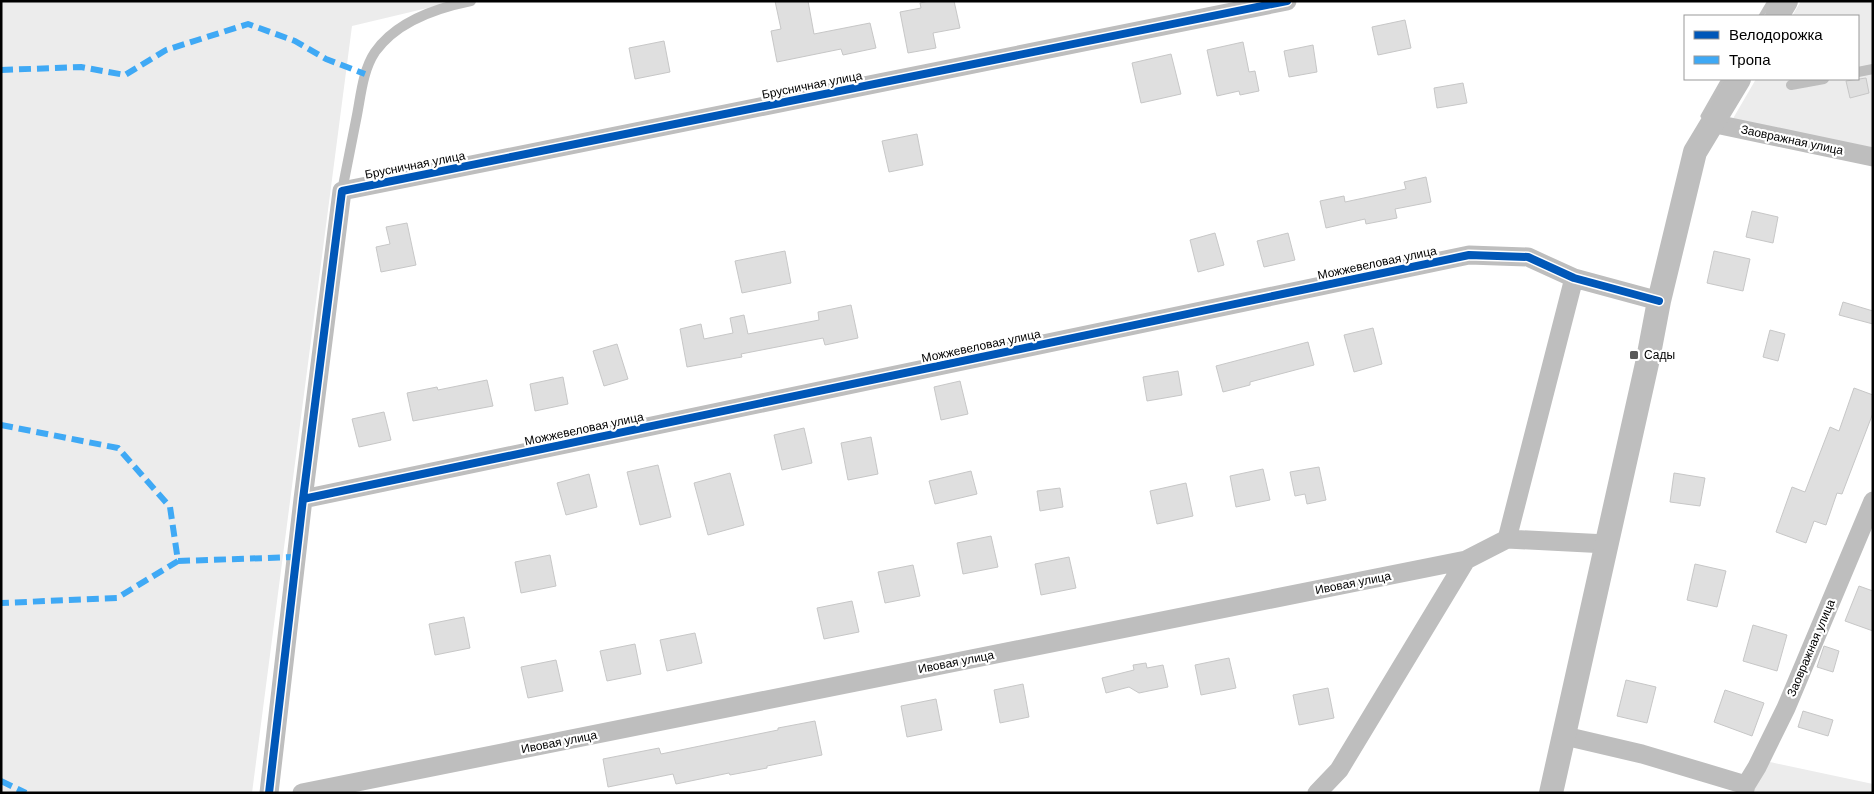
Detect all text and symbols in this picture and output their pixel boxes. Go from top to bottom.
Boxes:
legend [1684,15,1859,80]
text: Велодорожка [1729,25,1823,45]
text: Тропа [1729,50,1771,70]
street label: Брусничная улица [760,67,864,103]
street label: Заовражная улица [1739,121,1845,159]
street label: Брусничная улица [363,147,467,183]
street label: Можжевеловая улица [1316,242,1438,283]
street label: Можжевеловая улица [920,325,1042,366]
place label: Сады [1644,347,1675,363]
marker: Сады [1628,349,1640,361]
street label: Можжевеловая улица [523,408,645,449]
street label: Ивовая улица [1314,568,1393,598]
street label: Заовражная улица [1783,597,1839,699]
street label: Ивовая улица [917,647,996,677]
street label: Ивовая улица [520,727,599,757]

